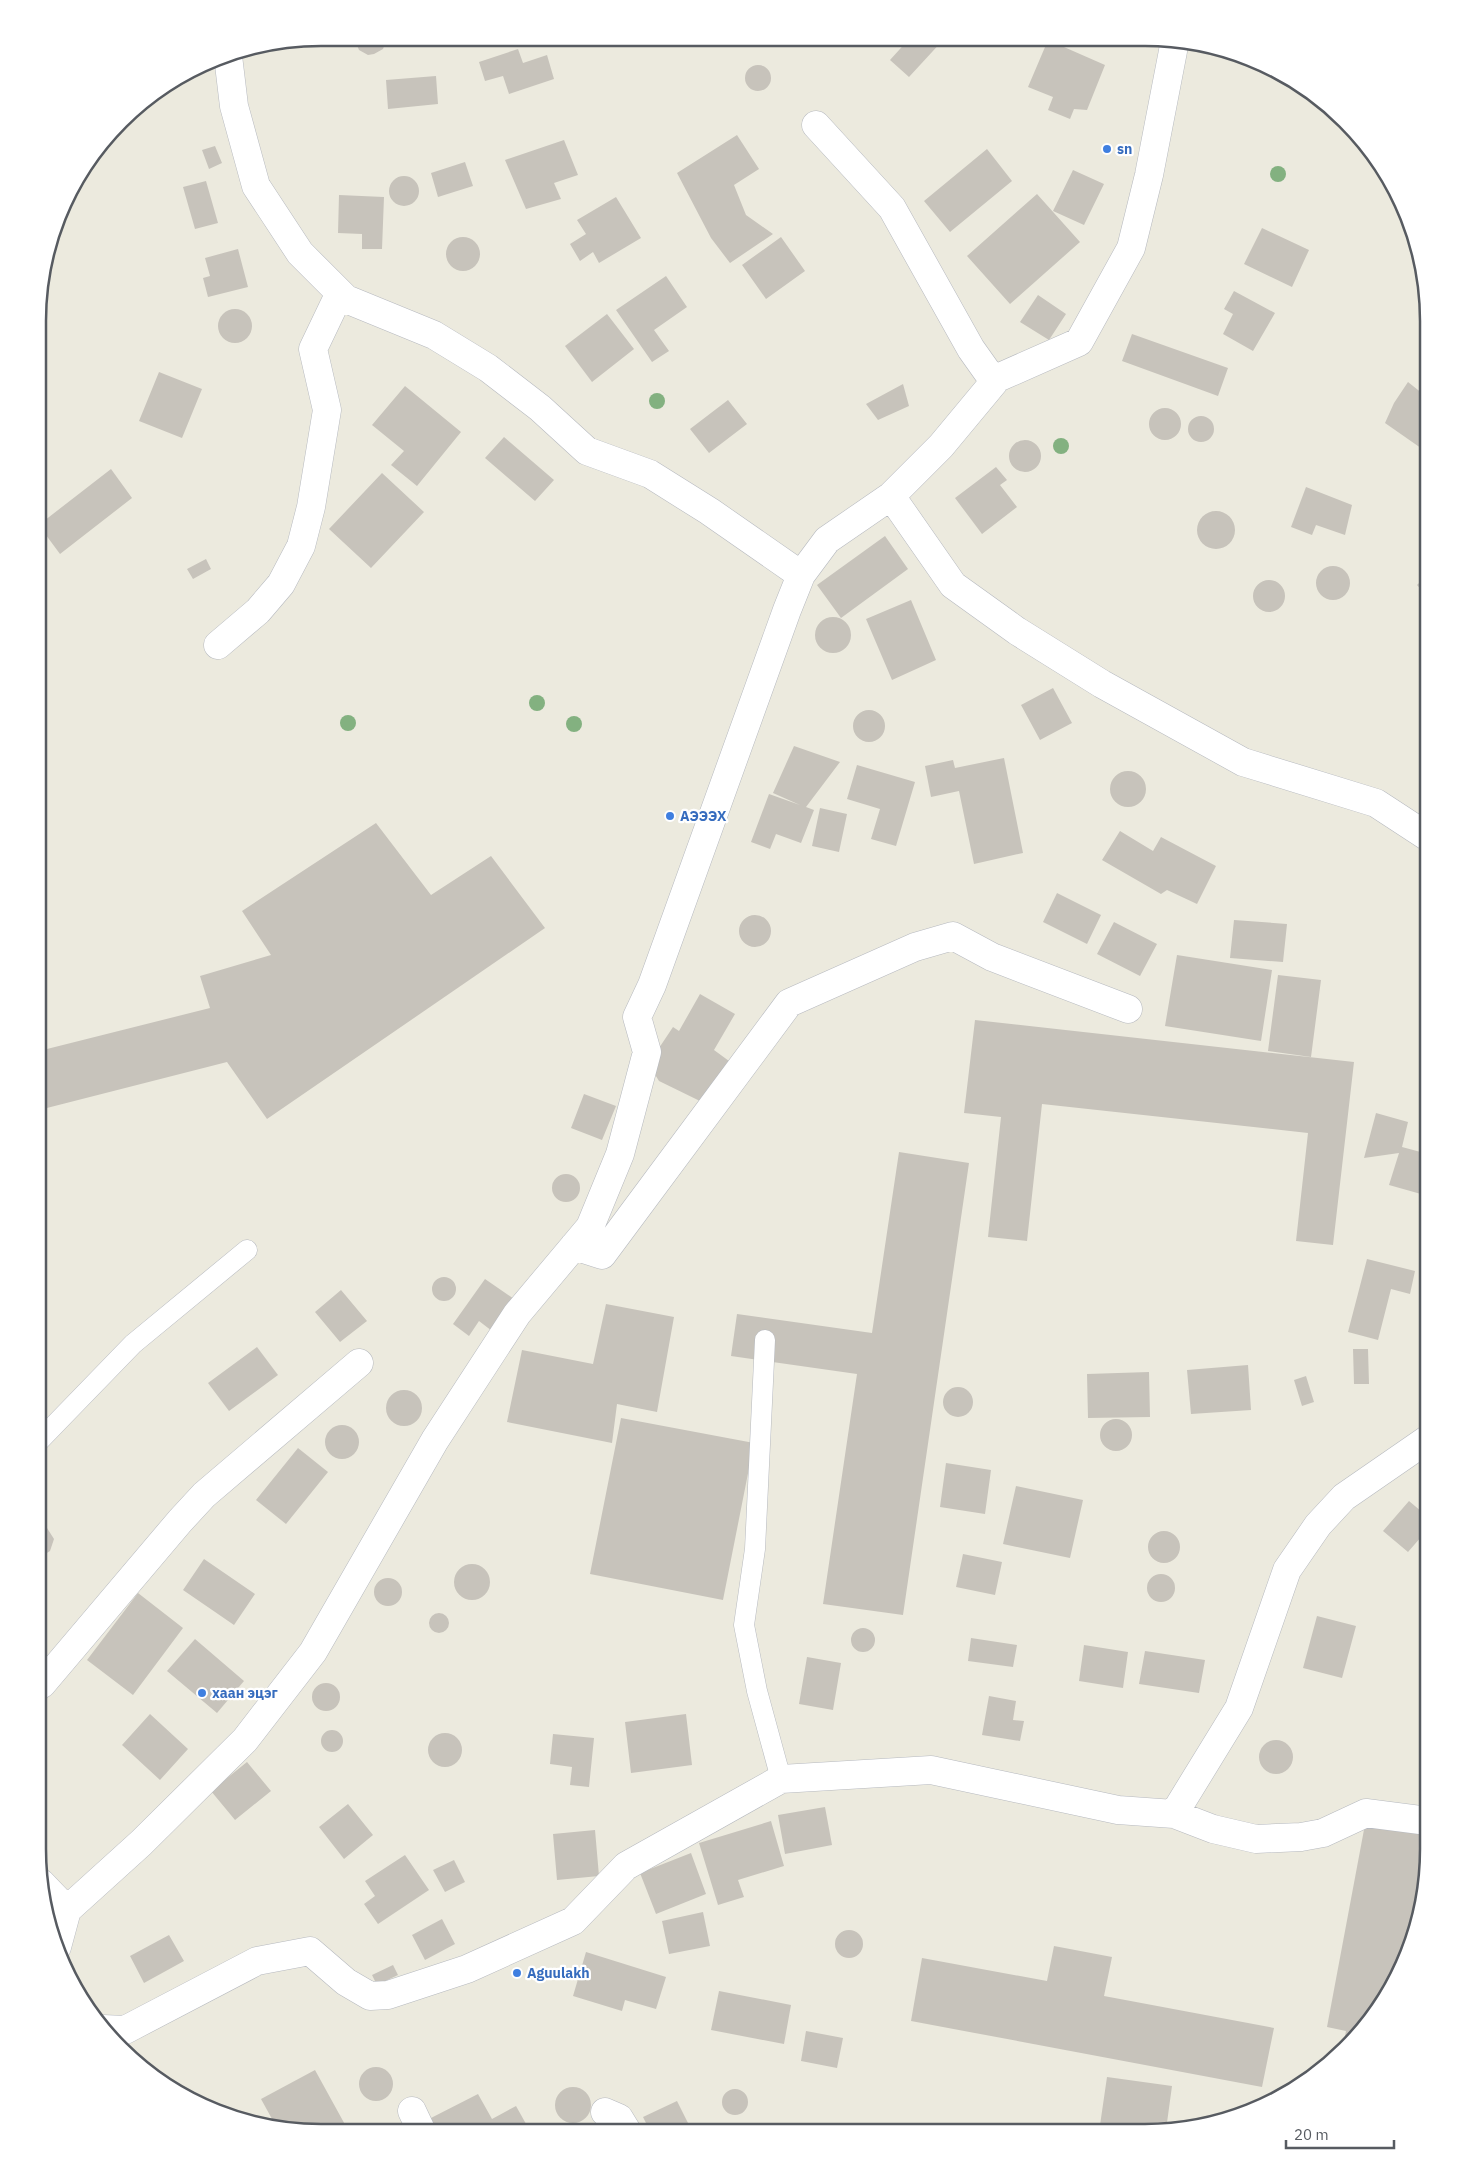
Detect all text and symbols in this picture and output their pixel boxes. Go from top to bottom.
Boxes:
place label: sn [1117,140,1132,158]
marker: sn [1101,143,1113,155]
place label: АЭЭЭХ [680,807,727,825]
marker: АЭЭЭХ [664,810,676,822]
place label: хаан эцэг [212,1684,278,1702]
marker: хаан эцэг [196,1687,208,1699]
place label: Aguulakh [527,1964,590,1982]
marker: Aguulakh [511,1967,523,1979]
scale bar [1286,2118,1394,2150]
text: 20 m [1294,2125,1329,2144]

